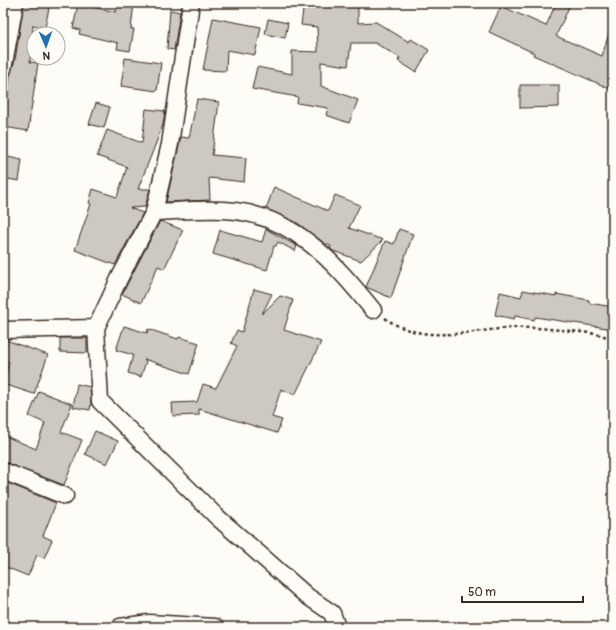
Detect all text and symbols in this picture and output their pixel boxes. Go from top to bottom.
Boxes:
north arrow [26,26,66,66]
text: N [42,49,50,62]
scale bar [462,578,583,604]
text: 50 m [468,585,496,600]

